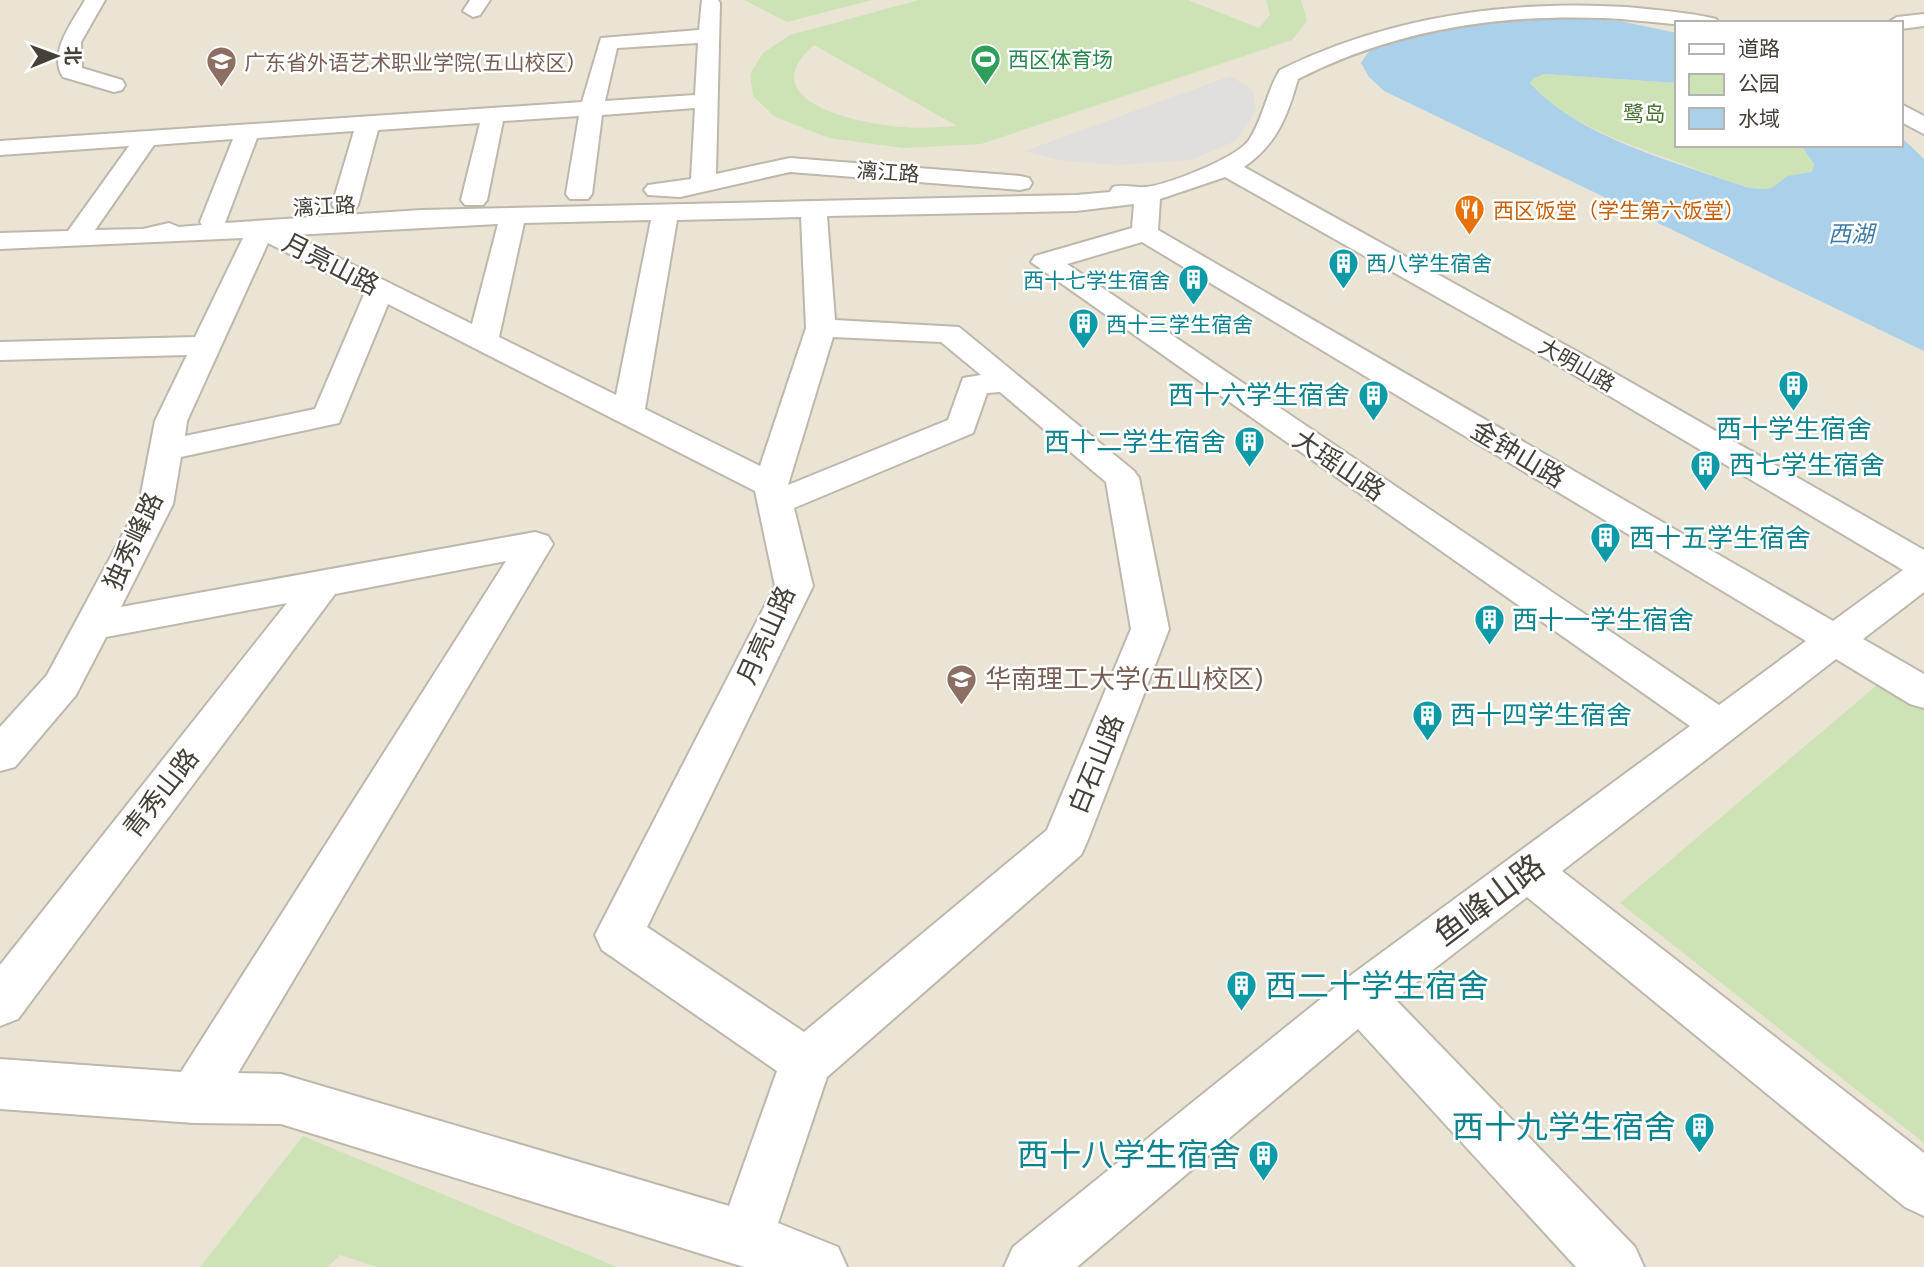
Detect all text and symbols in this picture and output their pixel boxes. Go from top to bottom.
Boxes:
north arrow [21,21,91,91]
legend [1675,21,1903,147]
text: 道路 [1738,36,1780,61]
sports icon: 西区体育场 [968,42,1002,86]
school or university icon: 广东省外语艺术职业学院(五山校区) [204,45,238,89]
text: 北 [61,46,84,65]
place label: 西区体育场 [1008,47,1113,72]
place label: 广东省外语艺术职业学院(五山校区) [244,50,574,75]
text: 公园 [1738,71,1780,96]
park label: 鹭岛 [1623,101,1665,126]
text: 水域 [1738,106,1780,131]
street label: 漓江路 [856,157,920,187]
street label: 漓江路 [292,192,356,220]
restaurant icon: 西区饭堂（学生第六饭堂） [1453,193,1487,237]
place label: 西区饭堂（学生第六饭堂） [1493,198,1745,223]
water label: 西湖 [1828,220,1877,248]
street label: 月亮山路 [277,226,385,302]
building icon: 西八学生宿舍 [1326,246,1360,290]
place label: 西八学生宿舍 [1366,251,1492,276]
building icon: 西十七学生宿舍 [1176,263,1210,307]
place label: 西十七学生宿舍 [1023,268,1170,293]
building icon: 西十三学生宿舍 [1066,307,1100,351]
place label: 西十三学生宿舍 [1106,312,1253,337]
street label: 大明山路 [1534,333,1620,397]
building icon: 西十学生宿舍 [1777,369,1811,413]
building icon: 西十六学生宿舍 [1356,378,1390,422]
place label: 西十六学生宿舍 [1168,379,1350,411]
street label: 金钟山路 [1465,413,1571,495]
place label: 西十学生宿舍 [1716,413,1872,445]
street label: 大瑶山路 [1287,423,1391,507]
building icon: 西十二学生宿舍 [1232,425,1266,469]
place label: 西十二学生宿舍 [1044,426,1226,458]
building icon: 西七学生宿舍 [1689,448,1723,492]
place label: 西七学生宿舍 [1729,449,1885,481]
street label: 独秀峰路 [97,487,169,595]
building icon: 西十五学生宿舍 [1589,521,1623,565]
place label: 西十五学生宿舍 [1629,522,1811,554]
street label: 月亮山路 [730,581,802,689]
building icon: 西十一学生宿舍 [1472,603,1506,647]
place label: 西十一学生宿舍 [1512,604,1694,636]
school or university icon: 华南理工大学(五山校区) [945,662,979,706]
place label: 华南理工大学(五山校区) [985,663,1263,695]
building icon: 西十四学生宿舍 [1410,698,1444,742]
place label: 西十四学生宿舍 [1450,699,1632,731]
street label: 白石山路 [1062,710,1130,818]
street label: 青秀山路 [116,742,206,844]
street label: 鱼峰山路 [1426,846,1552,954]
place label: 西二十学生宿舍 [1265,967,1489,1005]
building icon: 西二十学生宿舍 [1225,969,1259,1013]
place label: 西十九学生宿舍 [1452,1108,1676,1146]
building icon: 西十九学生宿舍 [1682,1110,1716,1154]
place label: 西十八学生宿舍 [1017,1136,1241,1174]
building icon: 西十八学生宿舍 [1247,1138,1281,1182]

